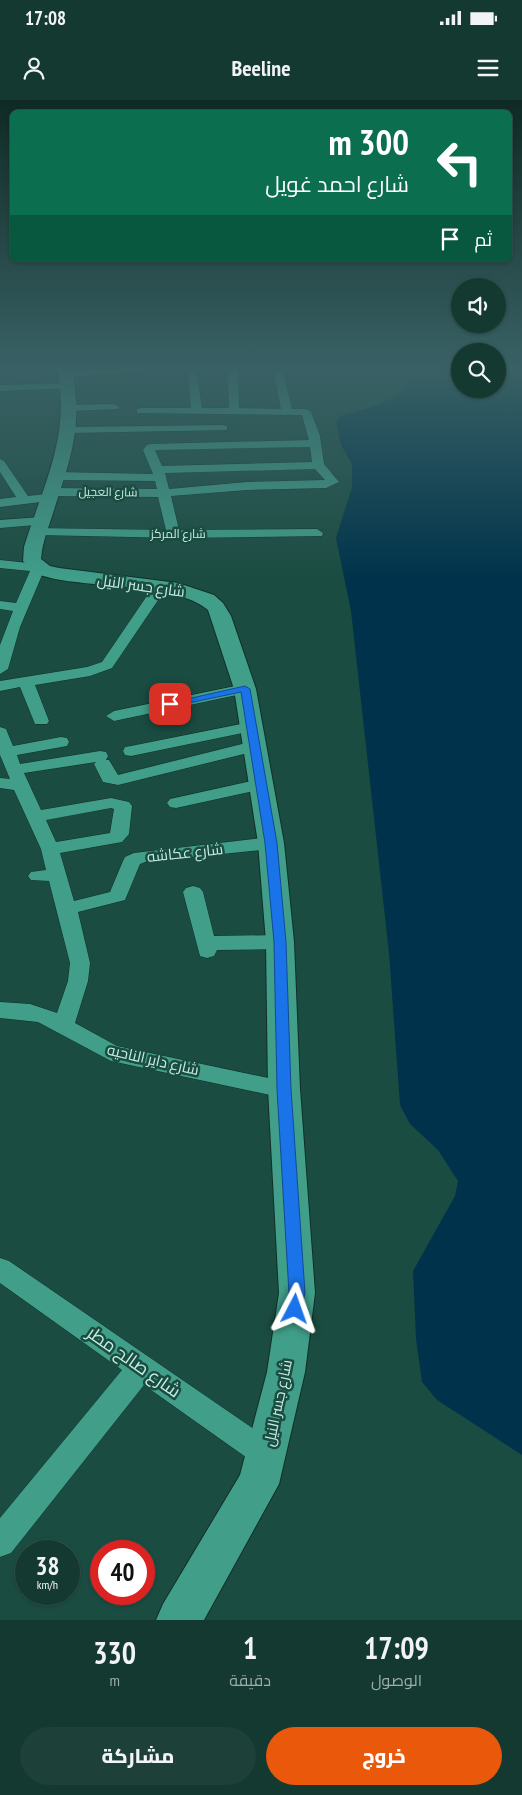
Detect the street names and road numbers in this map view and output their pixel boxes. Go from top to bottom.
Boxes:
street label: شارع العجيل [78,483,138,501]
street label: شارع المركز [149,526,206,542]
street label: شارع جسر النيل [96,570,186,603]
street label: شارع عكاشه [146,839,224,868]
street label: شارع داير الناحيه [105,1040,201,1081]
street label: شارع صالح مطر [82,1320,186,1403]
street label: شارع جسر النيل [259,1358,298,1449]

